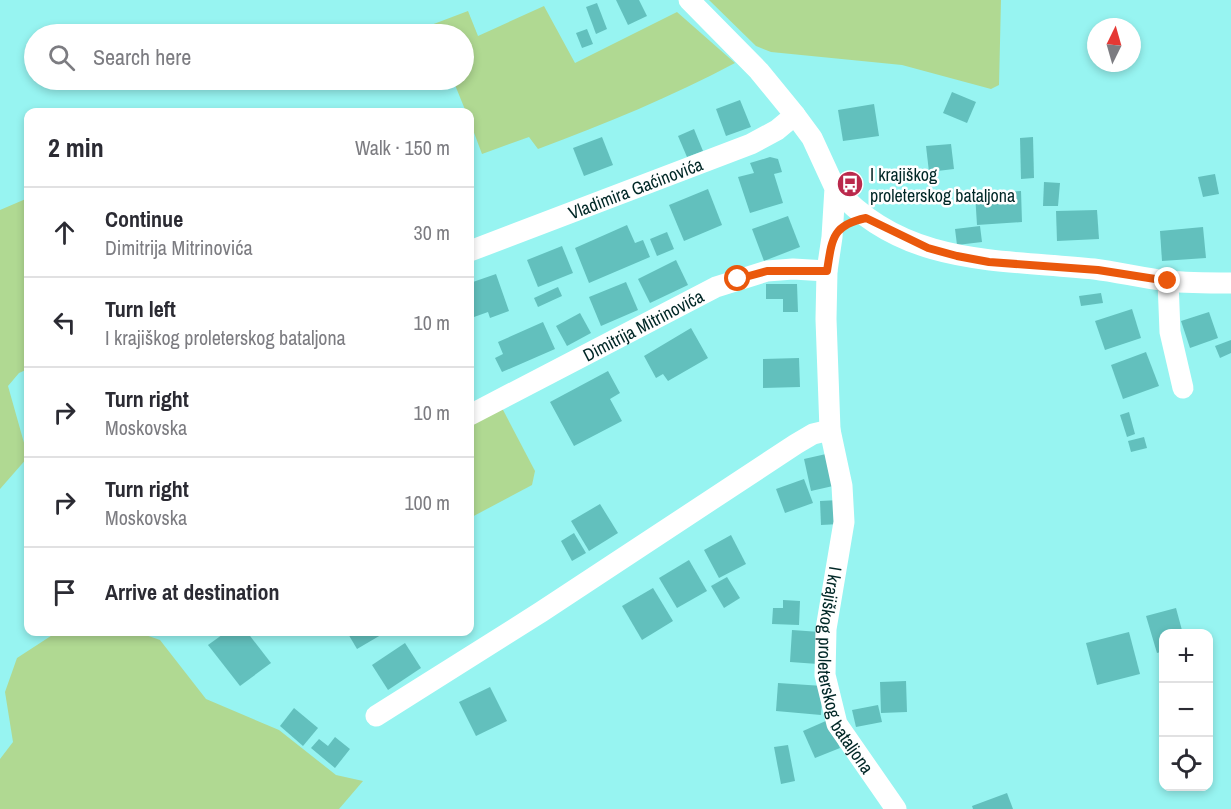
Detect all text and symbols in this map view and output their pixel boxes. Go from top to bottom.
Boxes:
north arrow [1087,18,1141,72]
search box [24,24,474,90]
icon: search [45,41,78,74]
text: Search here [93,42,191,72]
text: 2 min [48,130,104,165]
text: Walk · 150 m [355,134,450,161]
street label: Vladimira Gaćinovića [565,151,706,225]
place label: I krajiškog proleterskog bataljona [870,162,1015,208]
bus stop icon: I krajiškog proleterskog bataljona [835,169,865,199]
text: Continue [105,204,183,234]
icon: ahead [48,216,81,249]
text: 30 m [414,219,450,246]
text: Dimitrija Mitrinovića [105,234,253,261]
route start [724,265,750,291]
route end [1154,267,1180,293]
street label: Dimitrija Mitrinovića [578,283,708,367]
text: Turn left [105,294,176,324]
icon: left [48,306,81,339]
text: 10 m [414,309,450,336]
text: I krajiškog proleterskog bataljona [105,324,346,351]
text: Turn right [105,384,189,414]
icon: right [48,396,81,429]
text: 10 m [414,399,450,426]
text: Moskovska [105,414,187,441]
text: Turn right [105,474,189,504]
icon: right [48,486,81,519]
text: 100 m [404,489,450,516]
text: Moskovska [105,504,187,531]
street label: I krajiškog proleterskog bataljona [813,565,880,778]
icon: arrive [48,576,81,609]
text: Arrive at destination [105,577,279,607]
map controls [1159,629,1213,791]
button: + [1159,629,1213,683]
button: − [1159,683,1213,737]
button: locate [1159,737,1213,791]

